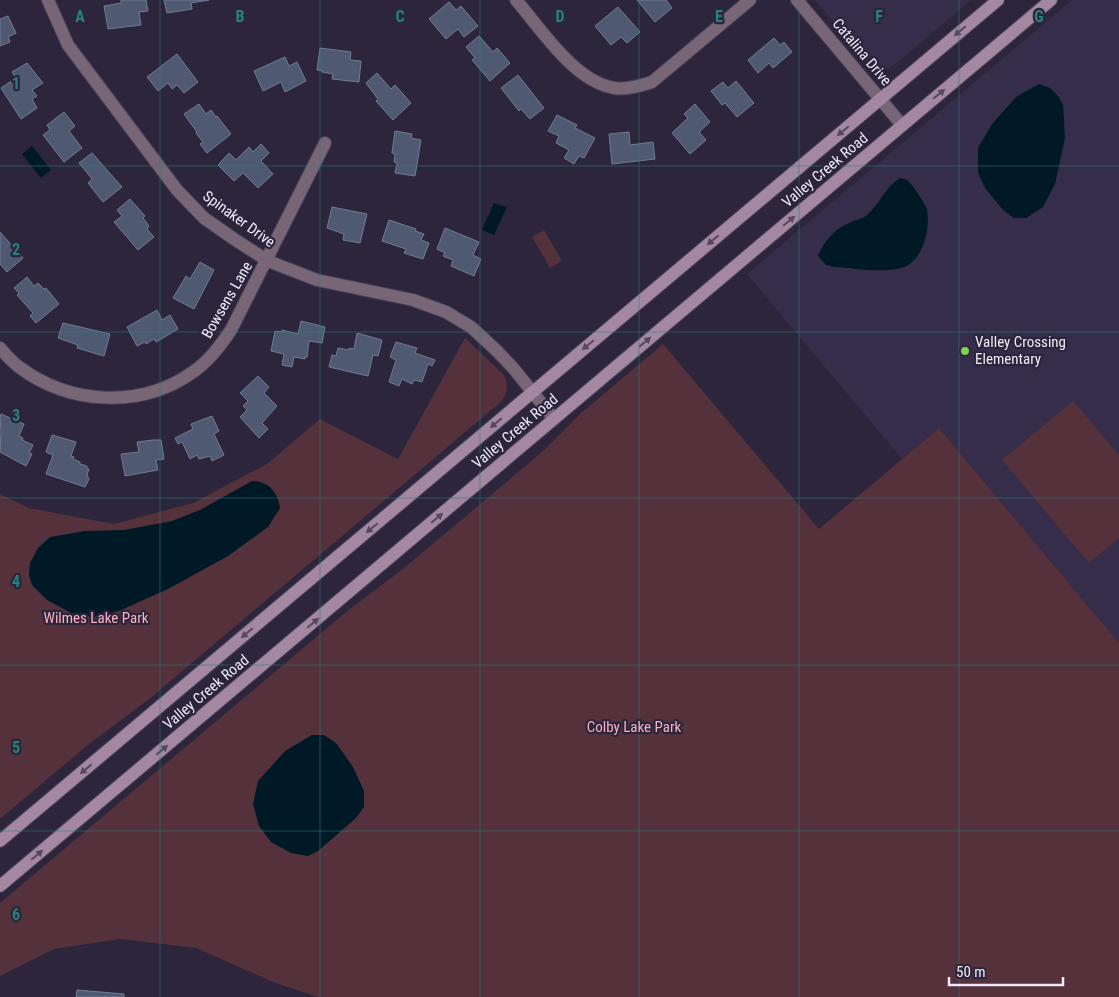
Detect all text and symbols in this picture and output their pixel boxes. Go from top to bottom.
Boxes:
text: A [75,7,85,26]
text: B [236,7,245,26]
text: C [395,7,405,26]
text: D [555,7,565,26]
text: E [715,7,723,26]
text: F [875,7,883,26]
text: G [1034,7,1044,26]
street label: Catalina Drive [829,15,895,89]
one-way arrow [954,26,967,37]
text: 1 [12,74,20,93]
one-way arrow [933,89,946,100]
one-way arrow [837,125,849,137]
street label: Valley Creek Road [779,129,871,211]
street label: Spinaker Drive [199,187,279,251]
one-way arrow [783,215,796,226]
one-way arrow [706,235,719,246]
text: 2 [12,240,20,259]
street label: Bowsens Lane [198,258,256,342]
place label: Valley Crossing Elementary [975,333,1066,368]
one-way arrow [639,336,651,348]
one-way arrow [583,339,595,351]
marker: Valley Crossing Elementary [959,345,971,357]
street label: Valley Creek Road [469,390,561,472]
text: 3 [12,406,20,425]
one-way arrow [490,418,503,429]
one-way arrow [430,512,442,524]
one-way arrow [366,522,378,534]
text: 4 [12,572,20,591]
park label: Wilmes Lake Park [43,609,149,627]
one-way arrow [306,617,319,628]
one-way arrow [241,627,254,638]
street label: Valley Creek Road [160,651,252,733]
park label: Colby Lake Park [587,718,682,736]
text: 5 [12,738,20,757]
one-way arrow [155,744,167,756]
one-way arrow [79,763,92,774]
one-way arrow [31,849,44,860]
text: 6 [12,905,20,924]
scale bar [949,954,1063,986]
text: 50 m [956,963,986,981]

